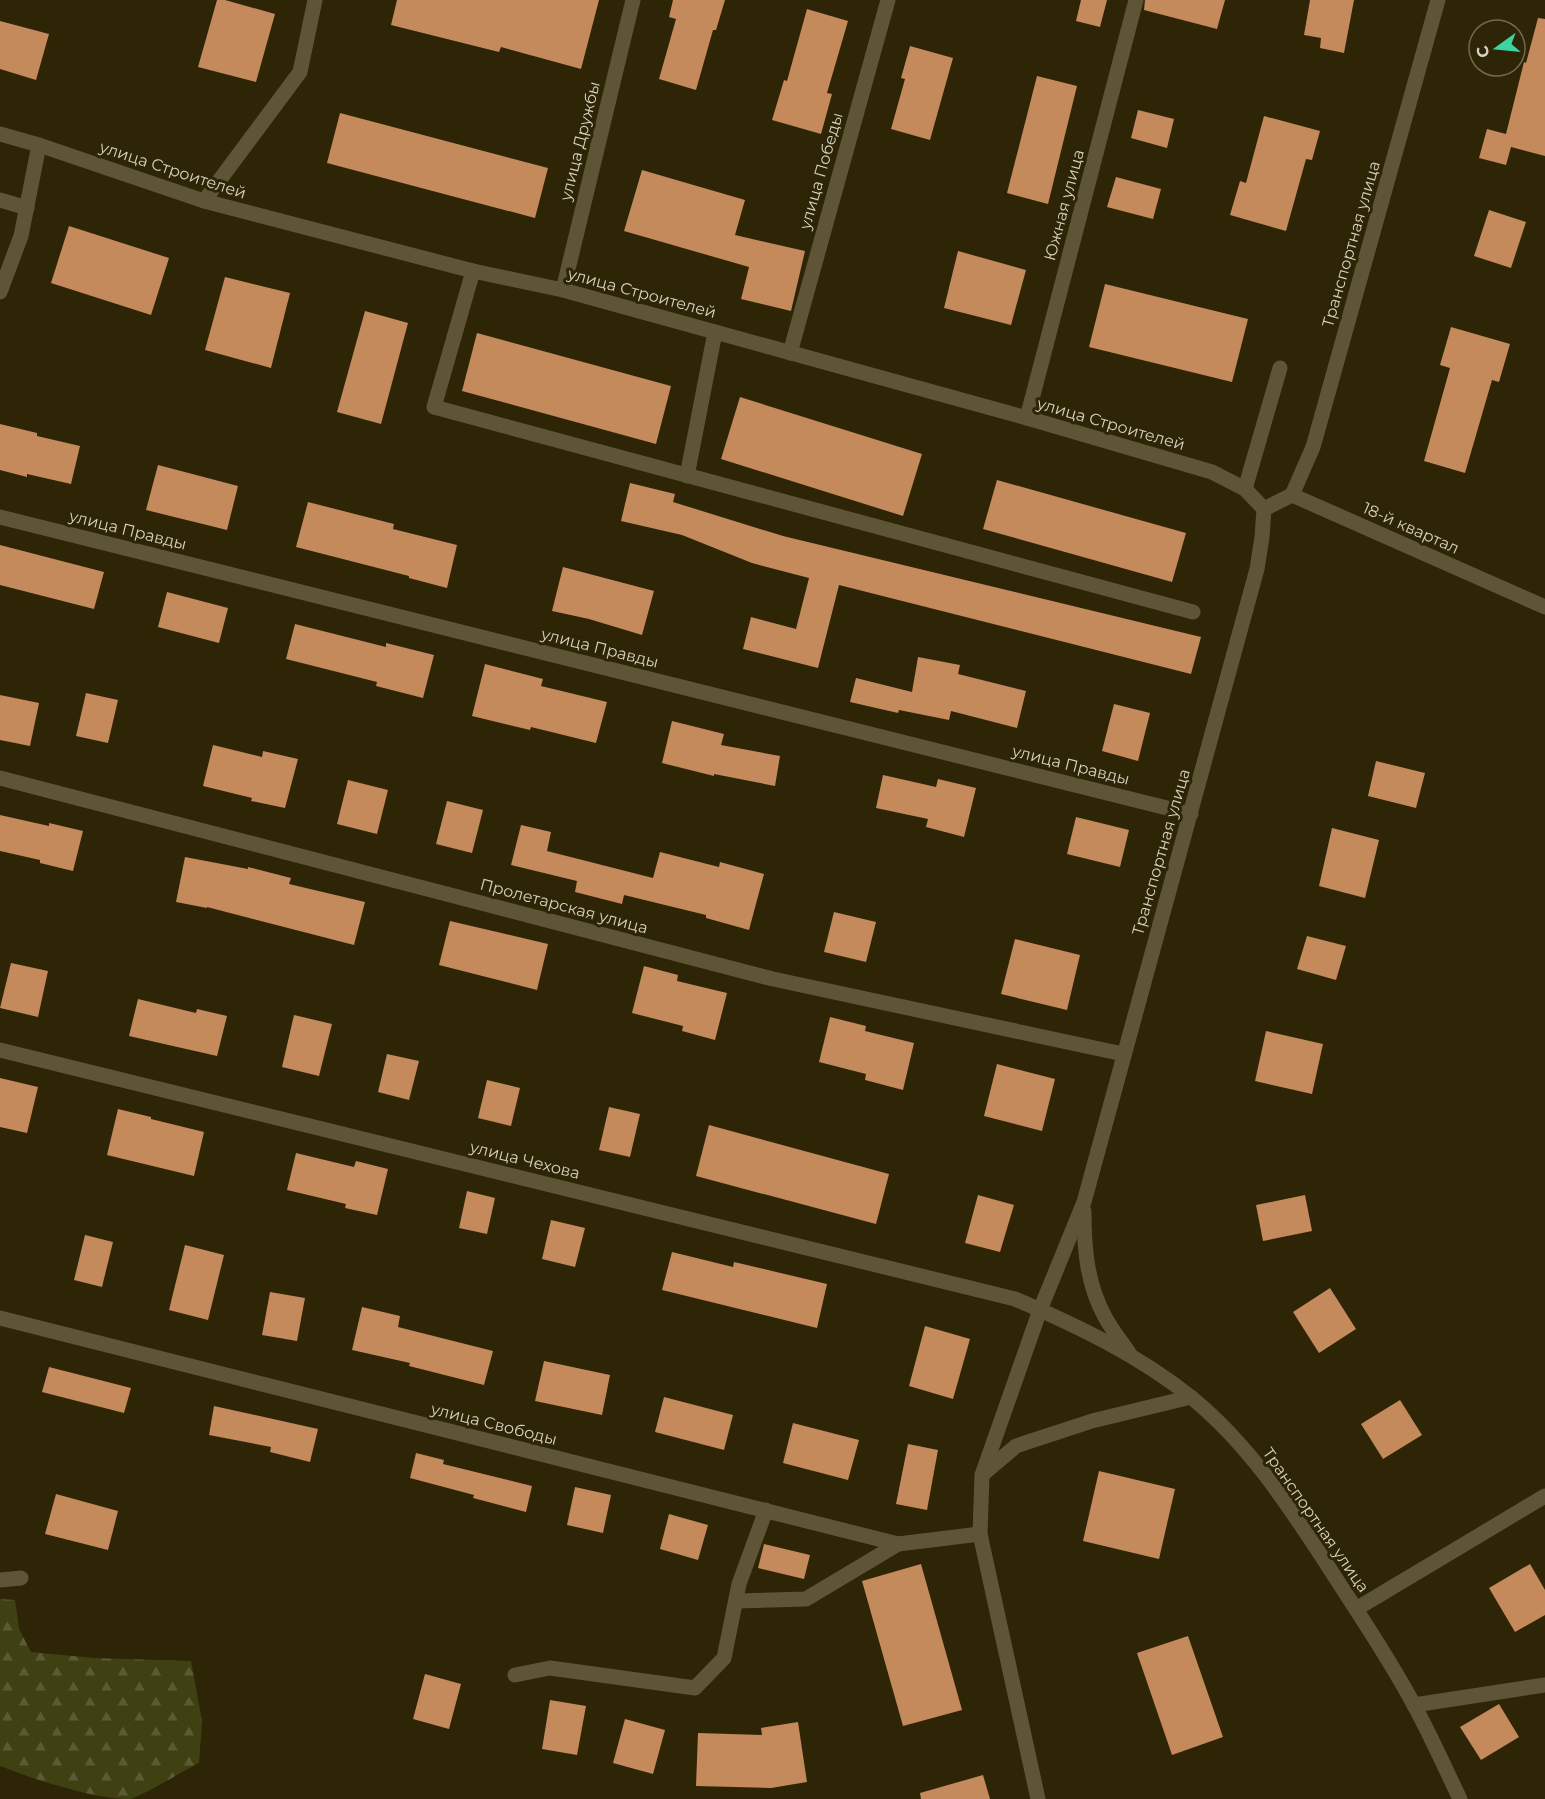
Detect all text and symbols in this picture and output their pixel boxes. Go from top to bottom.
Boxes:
north arrow [1467,18,1527,78]
text: С [1472,43,1494,60]
street label: улица Дружбы [556,79,604,204]
street label: улица Победы [795,110,847,233]
street label: улица Строителей [96,137,249,203]
street label: Южная улица [1040,147,1088,263]
street label: Транспортная улица [1318,159,1384,329]
street label: улица Строителей [565,264,718,322]
street label: улица Строителей [1034,394,1187,454]
street label: 18-й квартал [1360,498,1462,558]
street label: улица Правды [66,506,189,554]
street label: улица Правды [538,624,661,672]
street label: улица Правды [1009,741,1132,789]
street label: Транспортная улица [1128,767,1194,937]
street label: Пролетарская улица [478,874,650,938]
street label: улица Чехова [467,1137,582,1183]
street label: улица Свободы [428,1399,559,1449]
street label: Транспортная улица [1259,1444,1373,1596]

